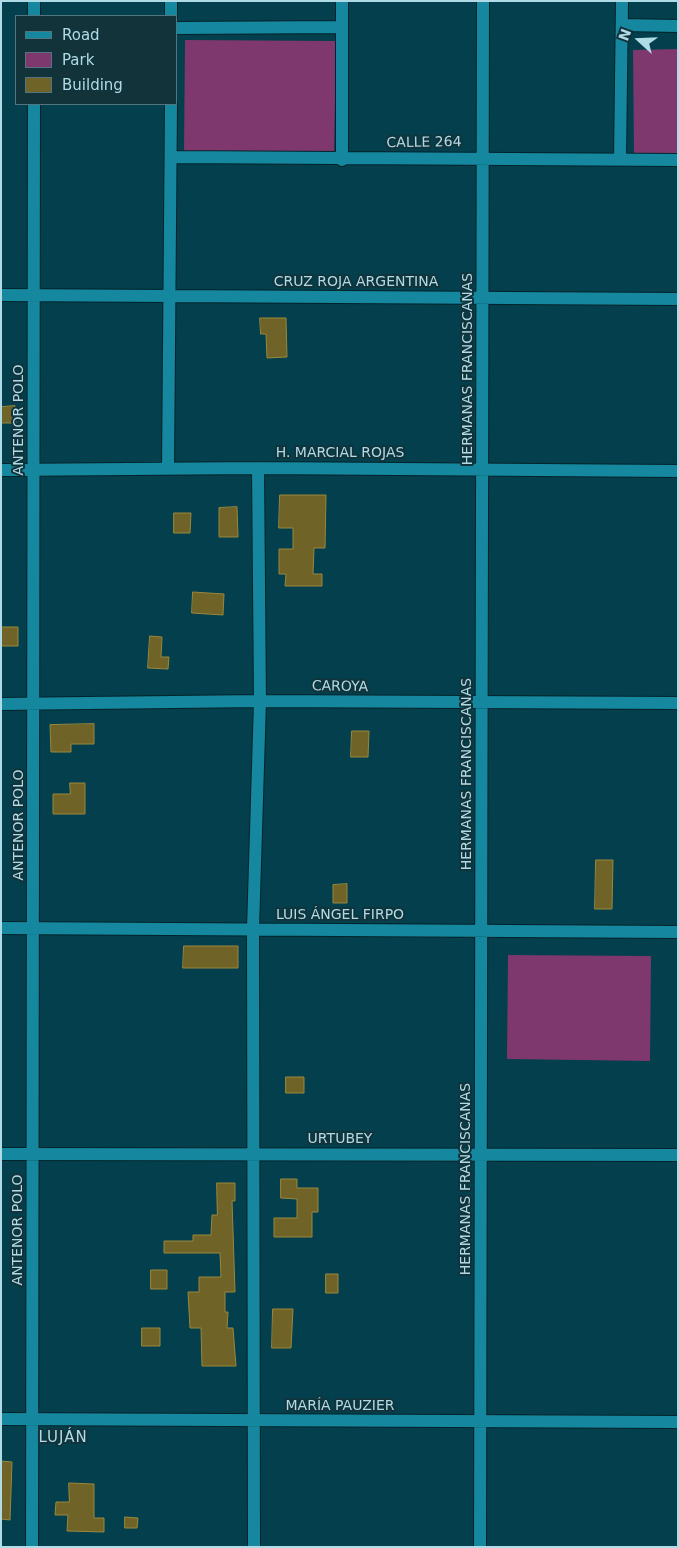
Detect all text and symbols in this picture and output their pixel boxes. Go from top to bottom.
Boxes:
legend [15,15,178,105]
north arrow [614,15,664,65]
text: Road [62,26,100,44]
text: N [615,27,634,43]
text: Park [62,51,94,69]
text: Building [62,76,123,94]
street label: CALLE 264 [386,134,462,152]
street label: HERMANAS FRANCISCANAS [460,273,476,465]
street label: CRUZ ROJA ARGENTINA [274,274,438,290]
street label: ANTENOR POLO [11,365,27,475]
street label: H. MARCIAL ROJAS [276,445,404,461]
street label: CAROYA [312,678,368,696]
street label: HERMANAS FRANCISCANAS [459,678,475,870]
street label: ANTENOR POLO [11,770,27,880]
street label: LUIS ÁNGEL FIRPO [276,907,404,923]
street label: HERMANAS FRANCISCANAS [458,1083,474,1275]
street label: URTUBEY [308,1131,372,1147]
street label: ANTENOR POLO [10,1175,26,1285]
street label: MARÍA PAUZIER [286,1398,394,1414]
district label: LUJÁN [38,1429,88,1447]

